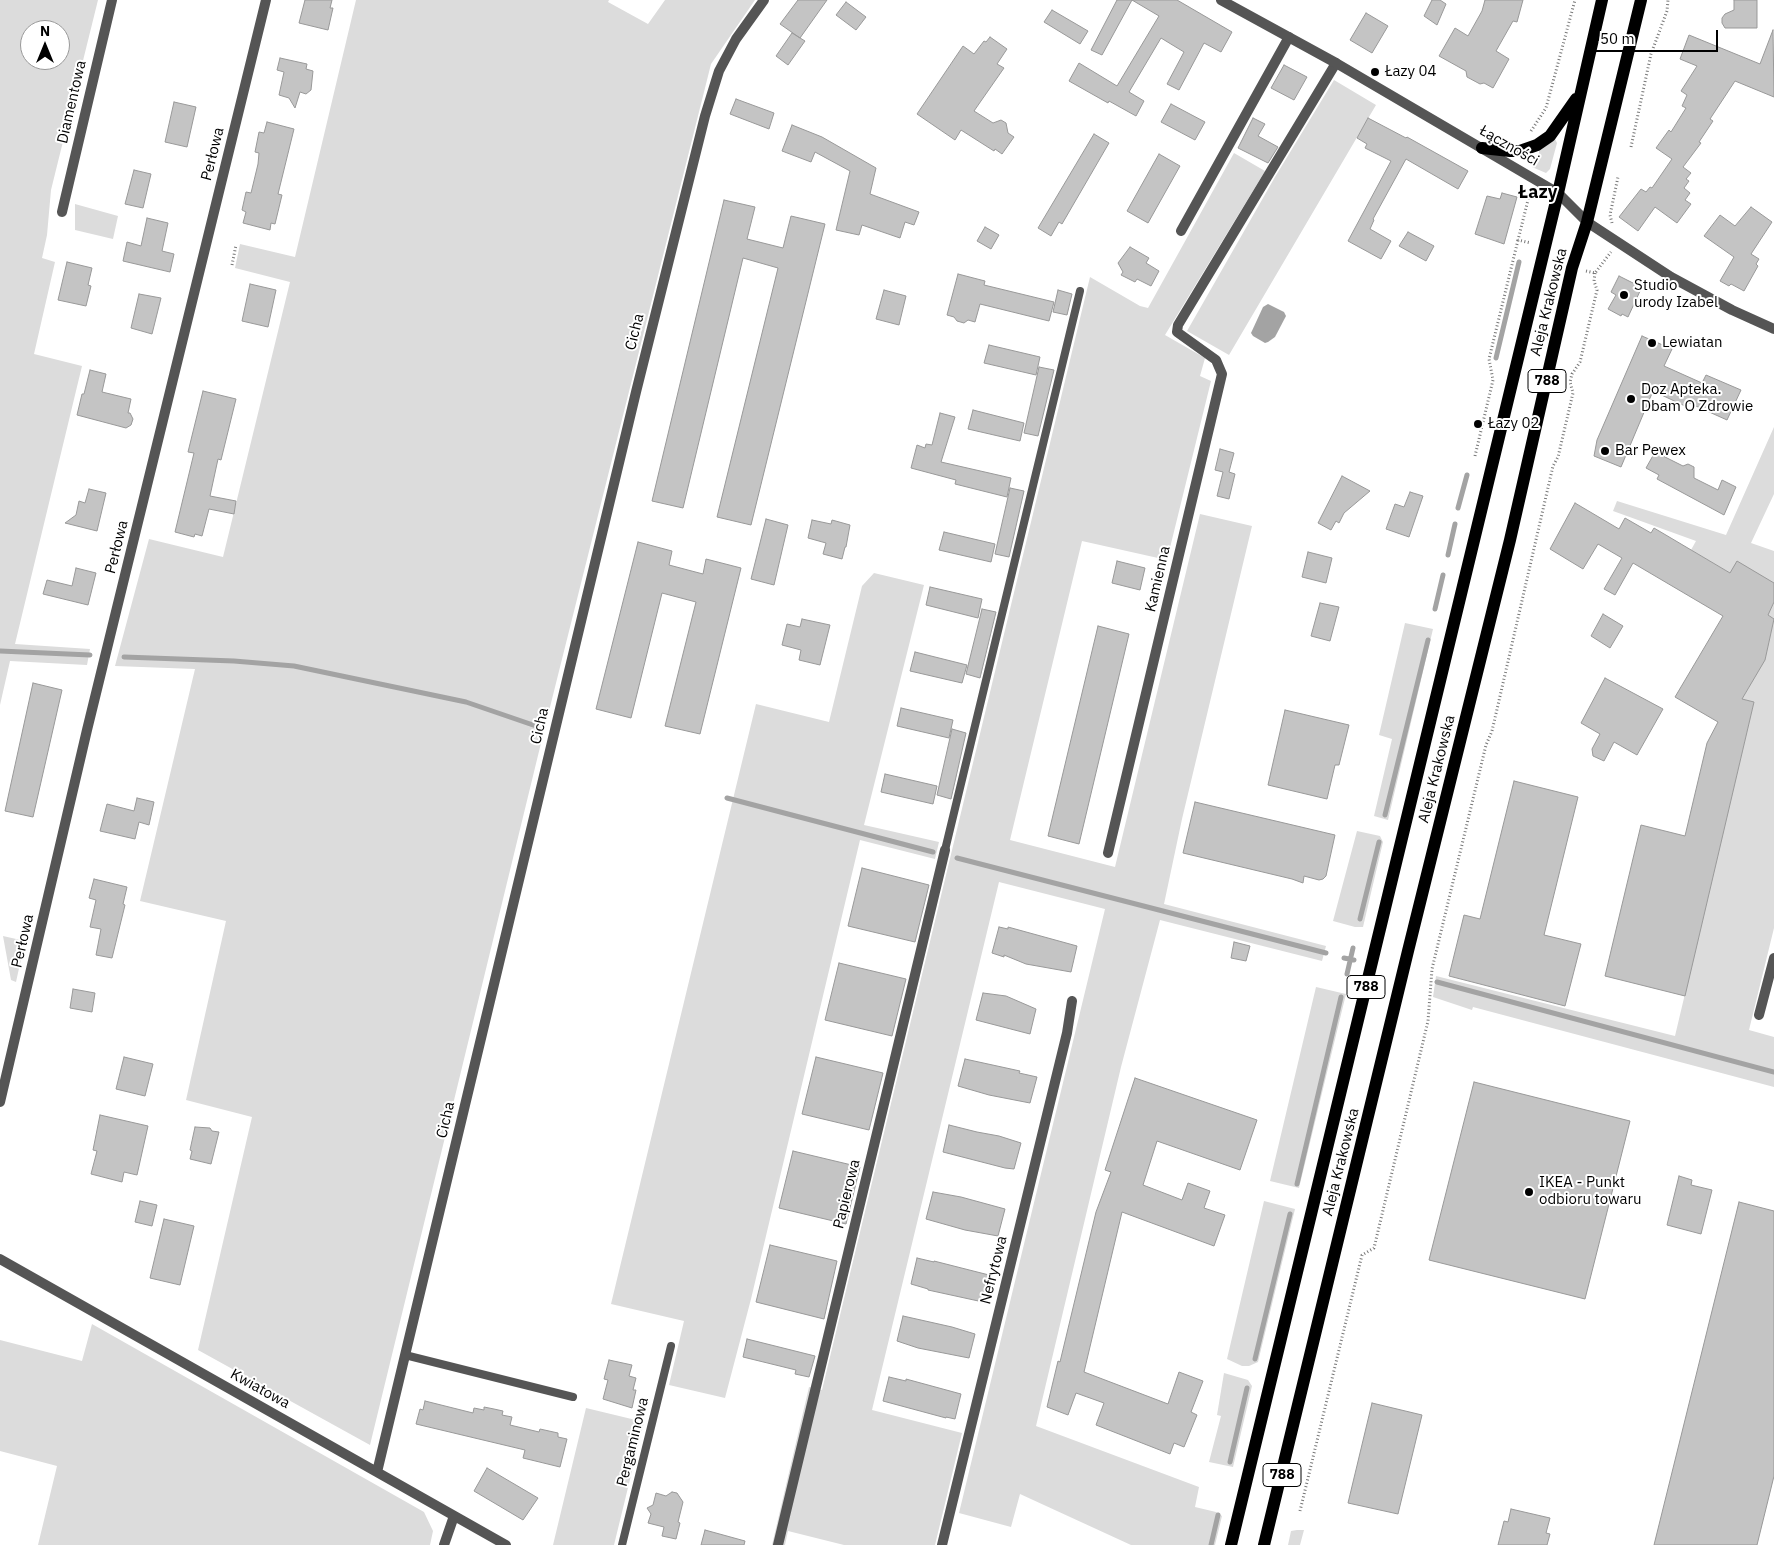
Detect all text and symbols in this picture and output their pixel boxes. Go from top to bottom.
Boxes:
north arrow [20,20,70,70]
scale bar [1594,20,1720,52]
text: N [40,22,50,40]
text: 50 m [1600,29,1635,48]
street label: Diamentowa [54,59,90,145]
place label: Łazy 04 [1385,63,1437,81]
marker: Łazy 04 [1369,66,1381,78]
street label: Łączności [1476,122,1542,170]
street label: Perłowa [198,125,228,183]
district label: Łazy [1519,182,1557,204]
street label: Aleja Krakowska [1527,246,1571,358]
place label: Studio urody Izabel [1634,277,1718,312]
marker: Studio urody Izabel [1618,289,1630,301]
street label: Cicha [622,312,648,352]
place label: Lewiatan [1662,334,1723,352]
marker: Lewiatan [1646,337,1658,349]
road number: 788 [1528,370,1566,392]
place label: Doz Apteka. Dbam O Zdrowie [1641,381,1753,416]
marker: Doz Apteka. Dbam O Zdrowie [1625,393,1637,405]
place label: Łazy 02 [1488,415,1540,433]
marker: Łazy 02 [1472,418,1484,430]
place label: Bar Pewex [1615,442,1686,460]
marker: Bar Pewex [1599,445,1611,457]
street label: Perłowa [102,518,132,576]
street label: Kamienna [1142,544,1174,614]
street label: Cicha [527,706,553,746]
street label: Aleja Krakowska [1415,713,1459,825]
street label: Perłowa [8,912,38,970]
road number: 788 [1347,976,1385,999]
street label: Cicha [433,1100,459,1140]
street label: Aleja Krakowska [1319,1106,1363,1218]
street label: Papierowa [830,1157,864,1231]
place label: IKEA - Punkt odbioru towaru [1539,1174,1641,1209]
marker: IKEA - Punkt odbioru towaru [1523,1186,1535,1198]
street label: Nefrytowa [977,1234,1011,1306]
street label: Kwiatowa [227,1365,293,1413]
street label: Pergaminowa [613,1396,653,1488]
road number: 788 [1263,1464,1301,1486]

